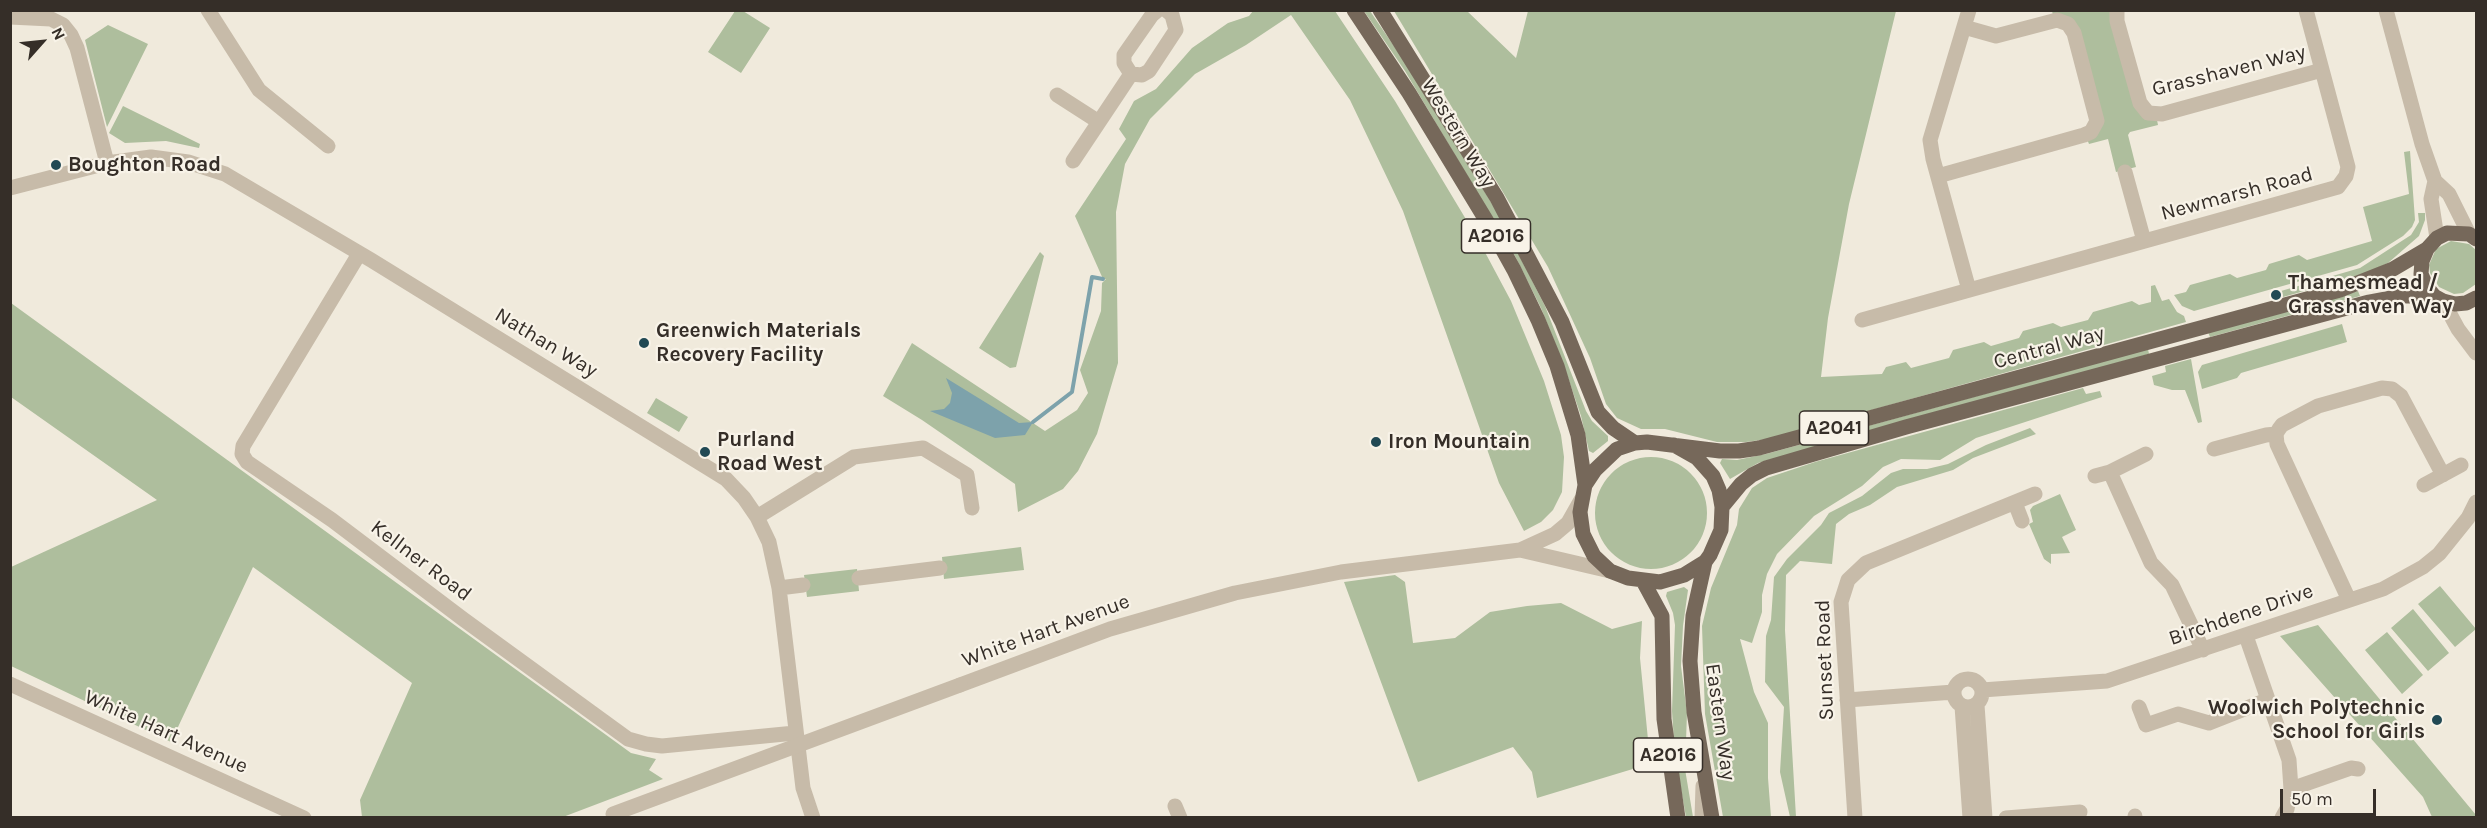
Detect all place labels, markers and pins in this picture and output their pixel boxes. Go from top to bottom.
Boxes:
place label: Boughton Road [68,152,221,178]
marker: Boughton Road [49,158,63,172]
place label: Thamesmead / Grasshaven Way [2288,270,2453,320]
marker: Thamesmead / Grasshaven Way [2269,288,2283,302]
place label: Greenwich Materials Recovery Facility [656,318,861,368]
marker: Greenwich Materials Recovery Facility [637,336,651,350]
place label: Purland Road West [717,427,822,477]
place label: Iron Mountain [1388,429,1530,455]
marker: Iron Mountain [1369,435,1383,449]
marker: Purland Road West [698,445,712,459]
place label: Woolwich Polytechnic School for Girls [2208,695,2425,745]
marker: Woolwich Polytechnic School for Girls [2430,713,2444,727]

